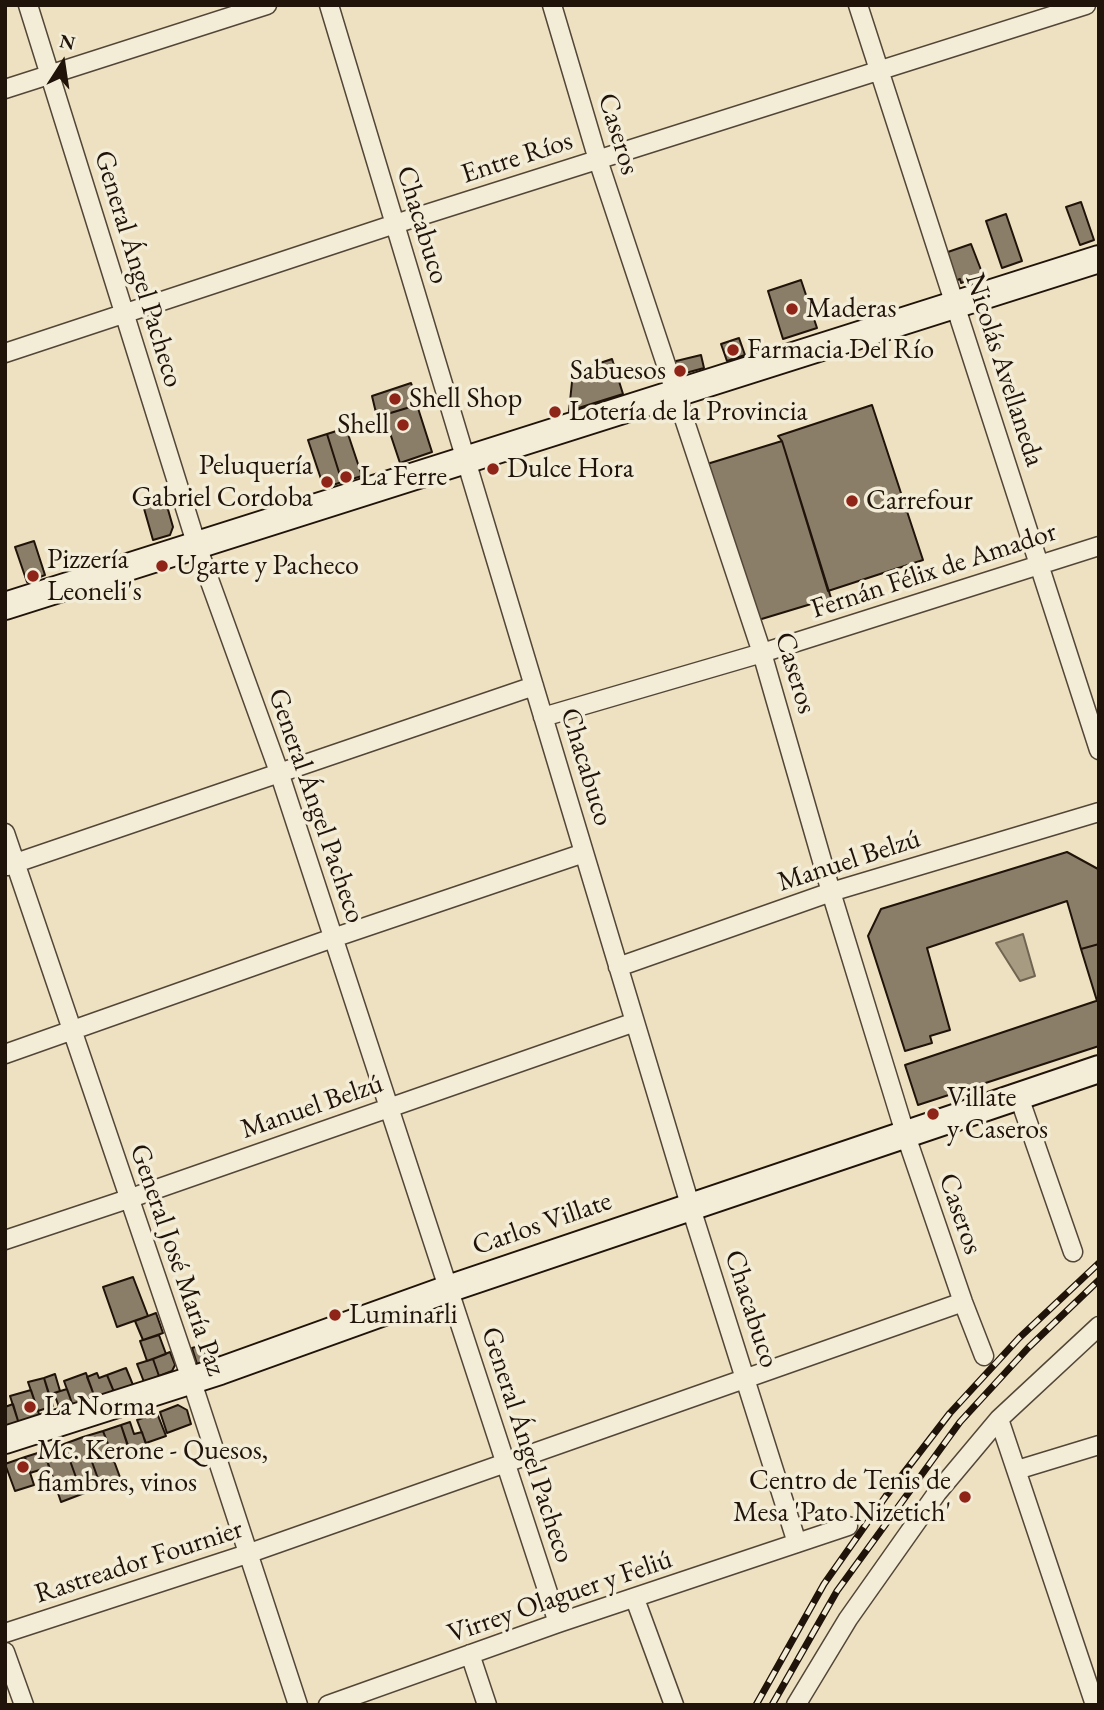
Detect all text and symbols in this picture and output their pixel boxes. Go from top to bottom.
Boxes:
north arrow [28,28,98,98]
text: N [57,28,78,56]
street label: Caseros [590,89,646,179]
street label: Entre Ríos [457,124,577,192]
street label: General Ángel Pacheco [86,147,190,391]
street label: Chacabuco [388,162,456,288]
street label: Nicolás Avellaneda [957,269,1051,471]
place label: Maderas [806,292,896,326]
marker: Maderas [784,301,800,317]
place label: Farmacia Del Río [747,333,934,367]
marker: Farmacia Del Río [725,342,741,358]
place label: Sabuesos [570,354,666,388]
marker: Sabuesos [672,363,688,379]
place label: Shell Shop [409,382,522,416]
marker: Shell Shop [387,391,403,407]
place label: Lotería de la Provincia [569,395,808,429]
marker: Lotería de la Provincia [547,404,563,420]
place label: Shell [337,408,389,442]
marker: Shell [395,417,411,433]
place label: Peluquería Gabriel Cordoba [131,449,313,515]
place label: Dulce Hora [507,452,634,486]
place label: La Ferre [360,460,447,494]
marker: Dulce Hora [485,461,501,477]
marker: La Ferre [338,469,354,485]
marker: Peluquería Gabriel Cordoba [319,474,335,490]
place label: Carrefour [866,484,973,518]
marker: Carrefour [844,493,860,509]
street label: Fernán Félix de Amador [807,515,1061,627]
place label: Pizzería Leoneli's [47,543,142,609]
place label: Ugarte y Pacheco [176,549,359,583]
marker: Ugarte y Pacheco [154,558,170,574]
marker: Pizzería Leoneli's [25,568,41,584]
street label: Caseros [767,628,823,718]
street label: General Ángel Pacheco [260,684,372,928]
street label: Chacabuco [552,704,620,830]
street label: Manuel Belzú [773,822,925,900]
street label: Manuel Belzú [237,1067,387,1147]
place label: Villate y Caseros [947,1081,1048,1147]
marker: Villate y Caseros [925,1106,941,1122]
street label: General José María Paz [122,1140,232,1380]
street label: Caseros [931,1169,989,1259]
street label: Carlos Villate [468,1185,616,1263]
street label: Chacabuco [716,1246,786,1372]
place label: Luminarli [349,1298,458,1332]
marker: Luminarli [327,1307,343,1323]
street label: General Ángel Pacheco [473,1323,581,1567]
place label: La Norma [44,1390,155,1424]
marker: La Norma [22,1399,38,1415]
place label: Mc. Kerone - Quesos, fiambres, vinos [37,1434,268,1500]
marker: Mc. Kerone - Quesos, fiambres, vinos [15,1459,31,1475]
place label: Centro de Tenis de Mesa 'Pato Nizetich' [733,1464,951,1530]
marker: Centro de Tenis de Mesa 'Pato Nizetich' [957,1489,973,1505]
street label: Rastreador Fournier [31,1513,247,1611]
street label: Virrey Olaguer y Feliú [443,1543,677,1651]

